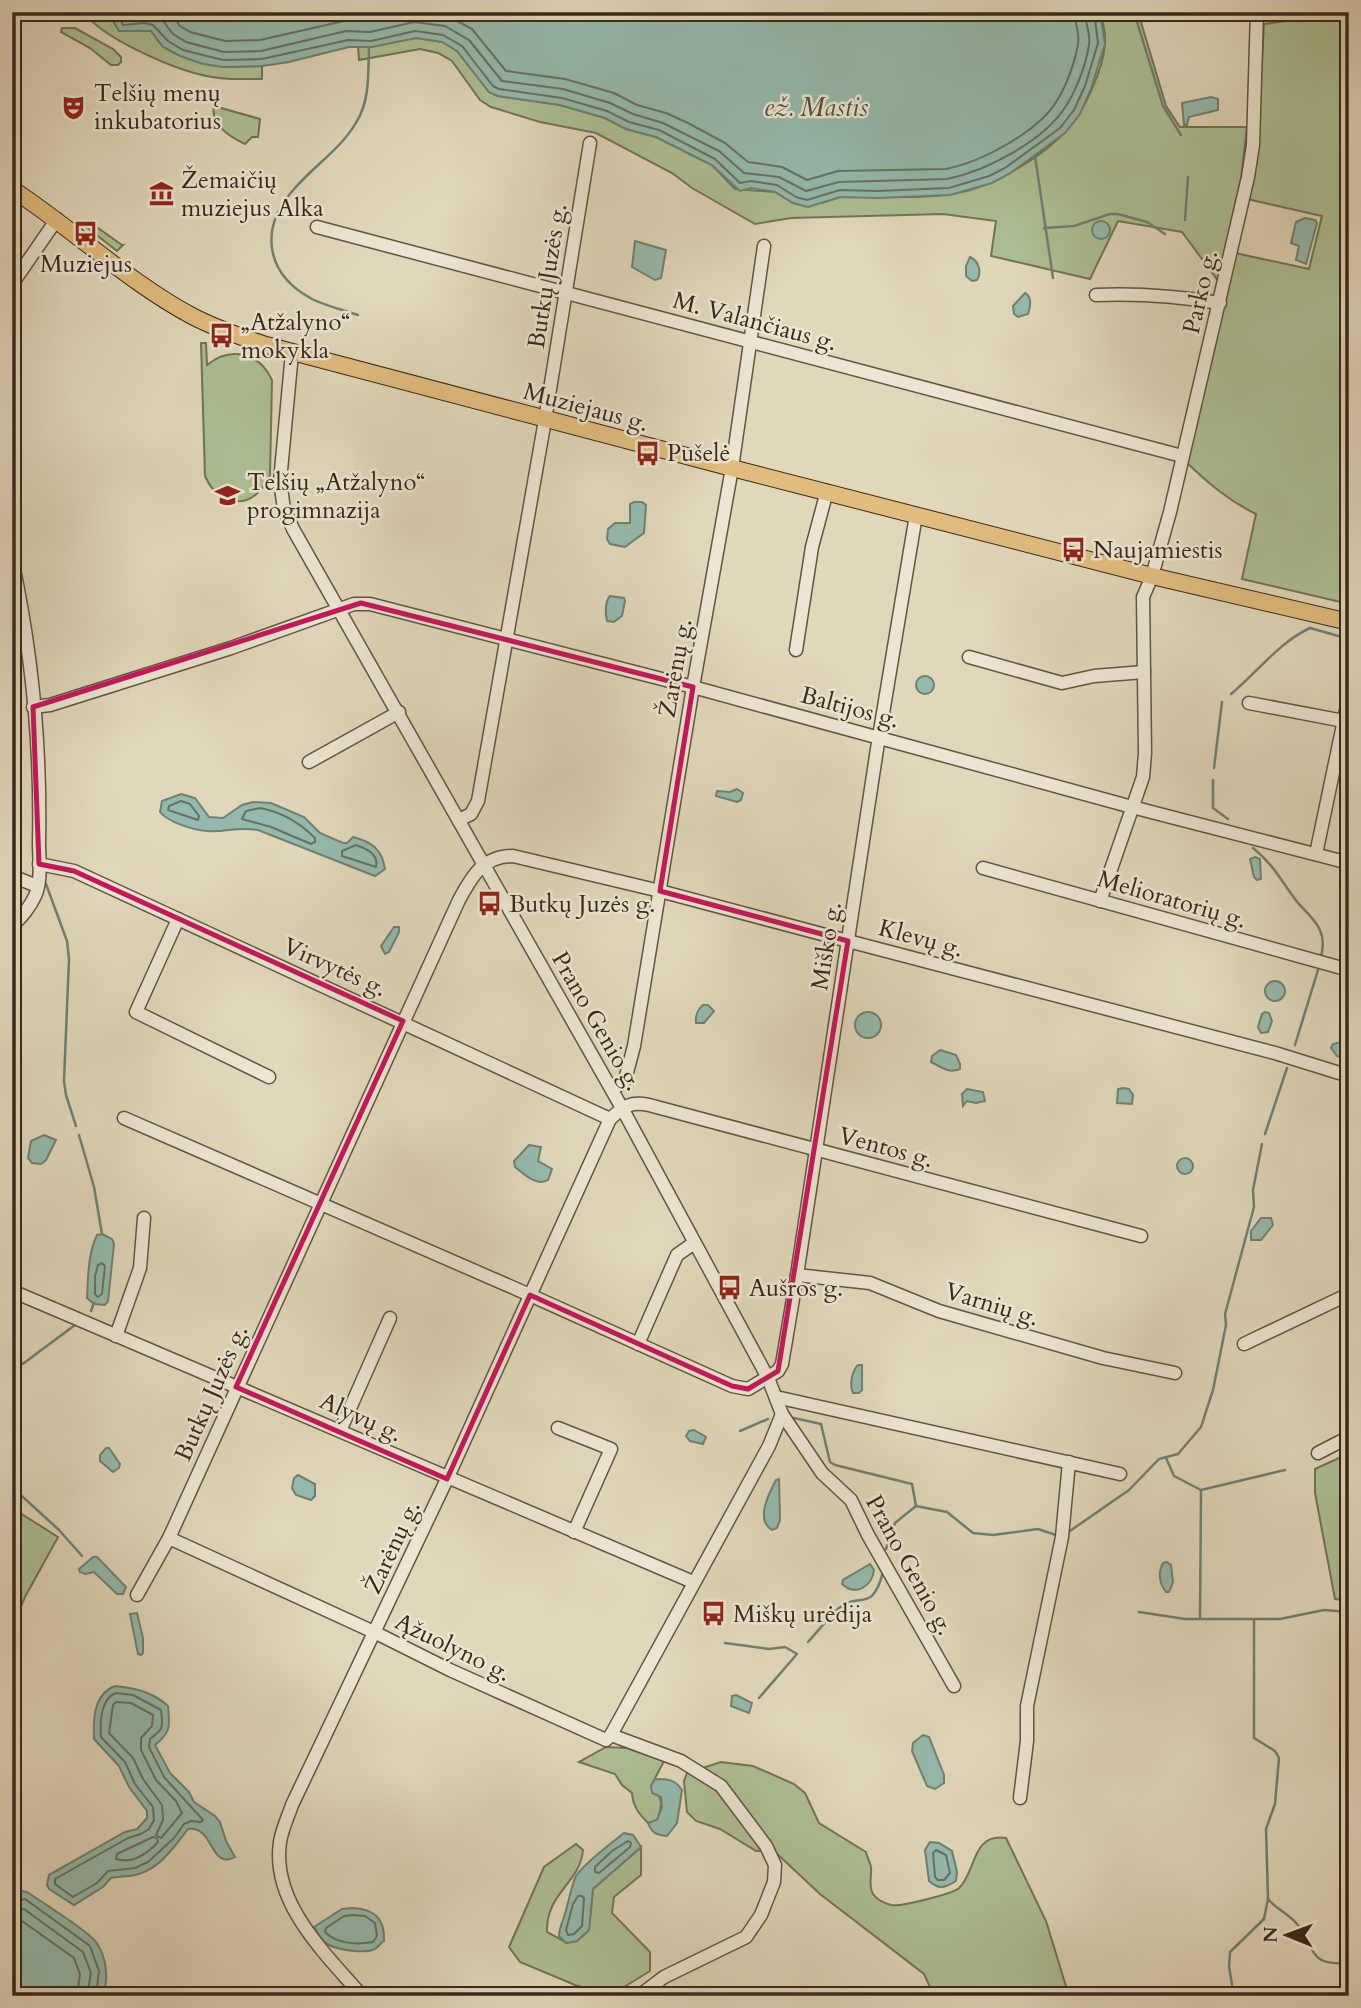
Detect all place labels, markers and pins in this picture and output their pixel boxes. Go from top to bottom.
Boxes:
place label: Telšių menų inkubatorius [94,77,221,138]
theatre icon: Telšių menų inkubatorius [60,93,88,121]
place label: Žemaičių muziejus Alka [181,164,324,225]
museum icon: Žemaičių muziejus Alka [147,180,175,208]
bus stop icon: Muziejus [72,219,100,247]
place label: Muziejus [40,248,132,281]
place label: „Atžalyno“ mokykla [241,306,351,367]
bus stop icon: „Atžalyno“ mokykla [207,322,235,350]
place label: Pušelė [667,437,730,470]
bus stop icon: Pušelė [633,439,661,467]
place label: Telšių „Atžalyno“ progimnazija [247,466,426,527]
school or university icon: Telšių „Atžalyno“ progimnazija [213,482,241,510]
place label: Naujamiestis [1093,534,1222,567]
bus stop icon: Naujamiestis [1059,536,1087,564]
place label: Butkų Juzės g. [509,888,655,921]
bus stop icon: Butkų Juzės g. [475,890,503,918]
place label: Aušros g. [749,1272,843,1305]
bus stop icon: Aušros g. [715,1274,743,1302]
place label: Miškų urėdija [733,1598,873,1631]
bus stop icon: Miškų urėdija [699,1600,727,1628]

